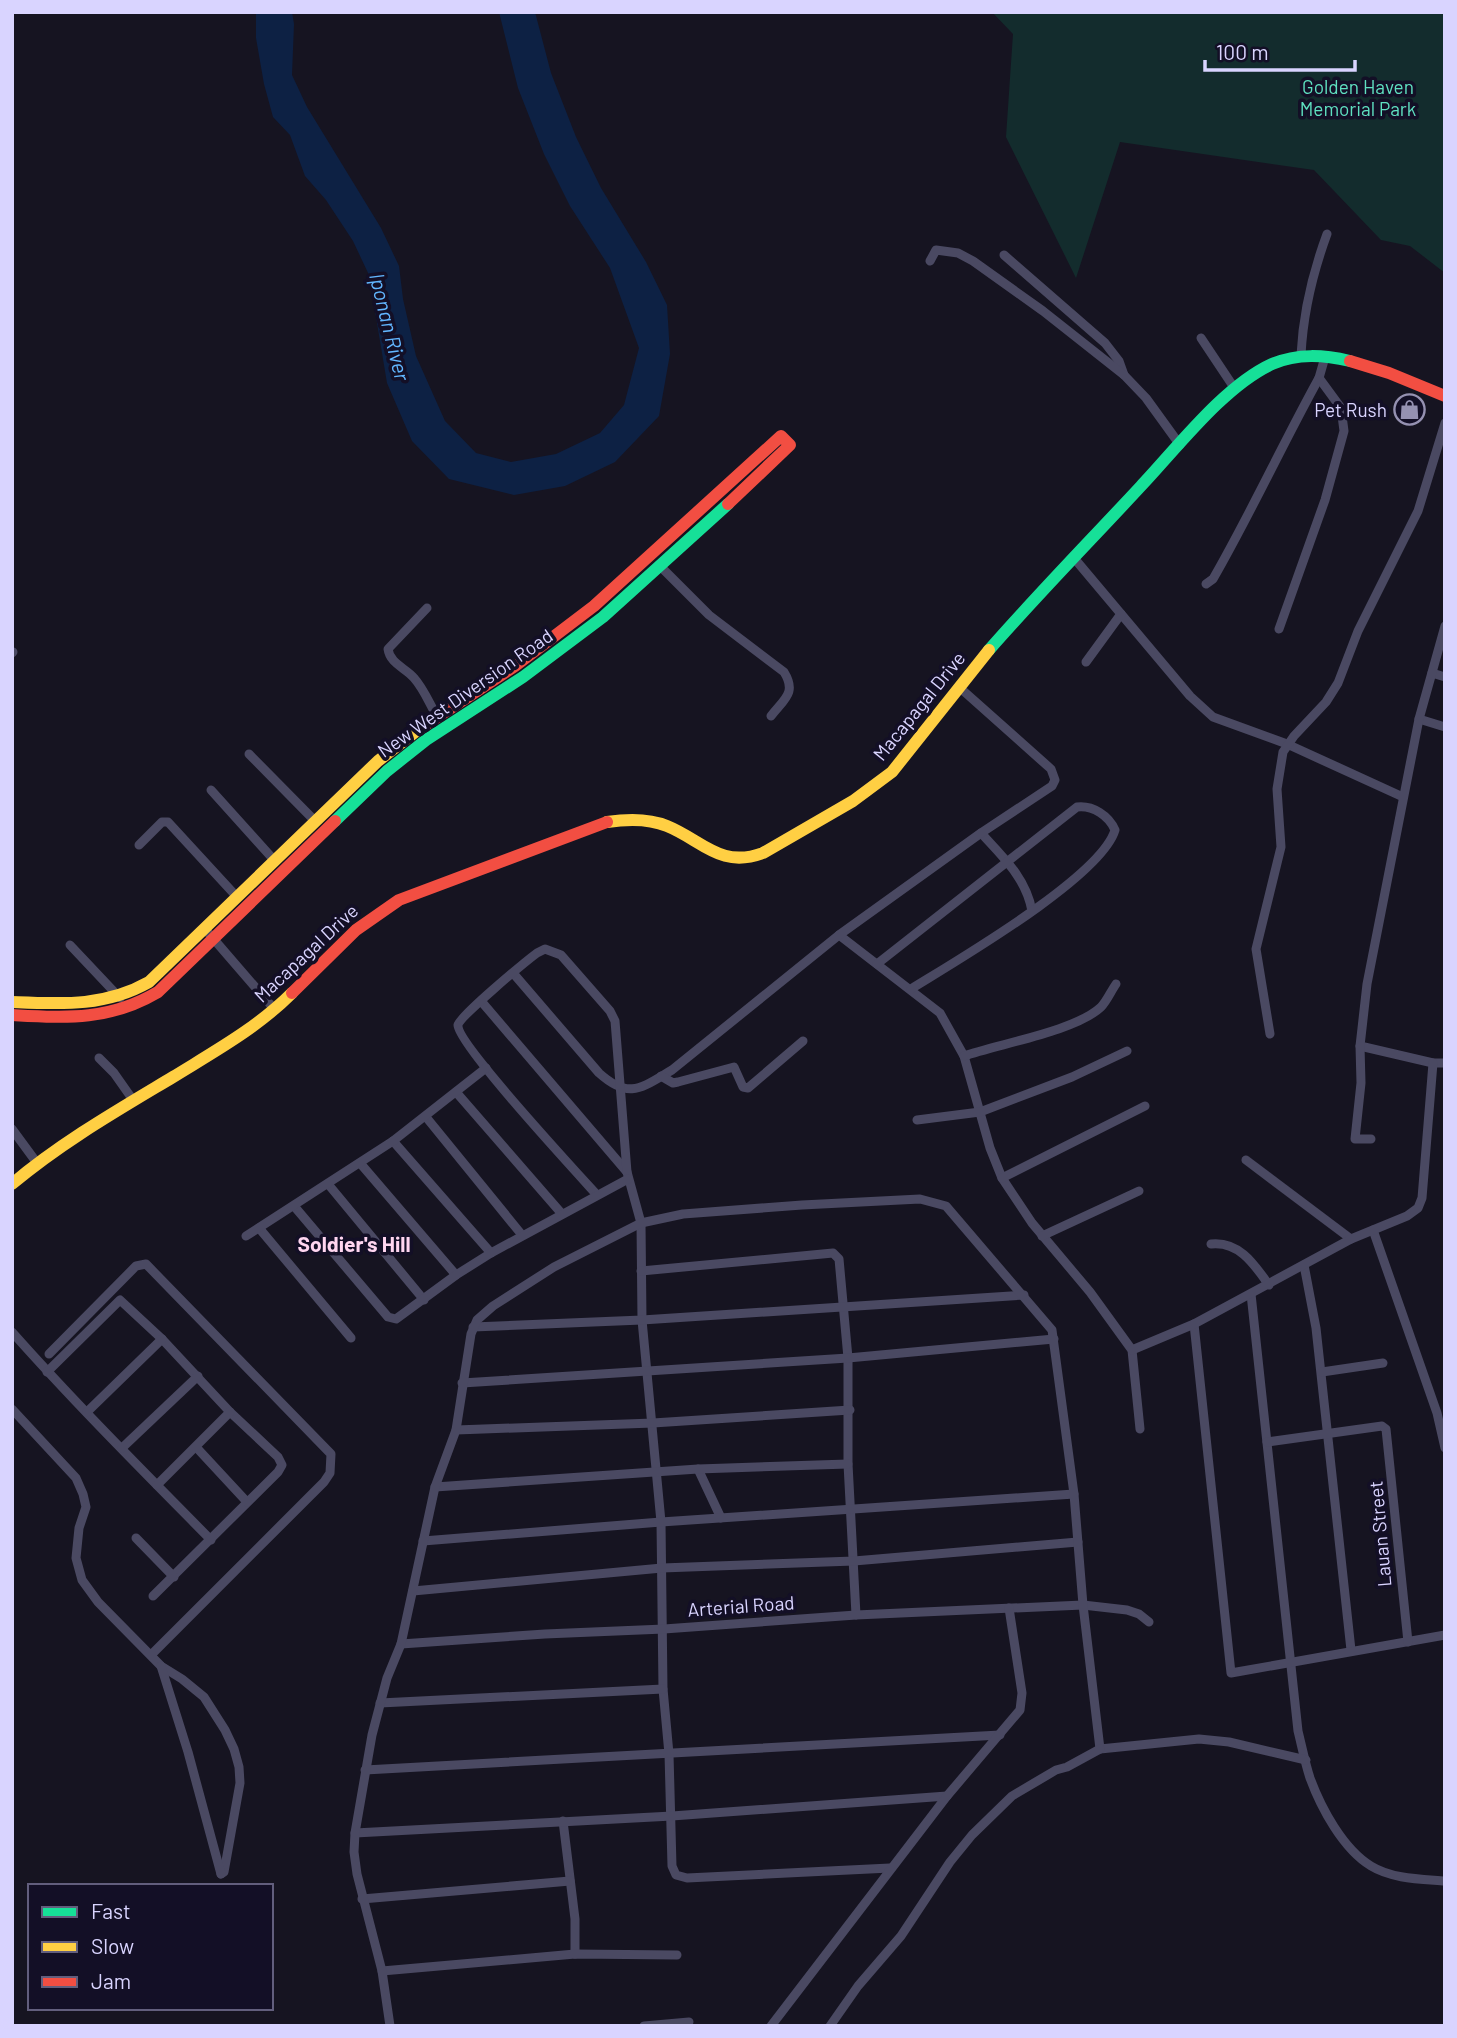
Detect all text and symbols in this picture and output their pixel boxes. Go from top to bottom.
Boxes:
scale bar [1205,28,1356,72]
text: 100 m [1216,39,1269,64]
park label: Golden Haven Memorial Park [1300,75,1416,120]
water label: Iponan River [365,270,416,384]
shop icon: Pet Rush [1393,393,1427,427]
place label: Pet Rush [1314,398,1387,421]
street label: New West Diversion Road [373,623,557,762]
street label: Macapagal Drive [868,647,970,765]
street label: Macapagal Drive [249,899,362,1007]
district label: Soldier's Hill [297,1231,411,1256]
street label: Lauan Street [1363,1480,1396,1588]
street label: Arterial Road [687,1590,795,1621]
legend [28,1884,273,2010]
text: Fast [91,1898,131,1923]
text: Slow [91,1933,134,1958]
text: Jam [91,1968,131,1993]

